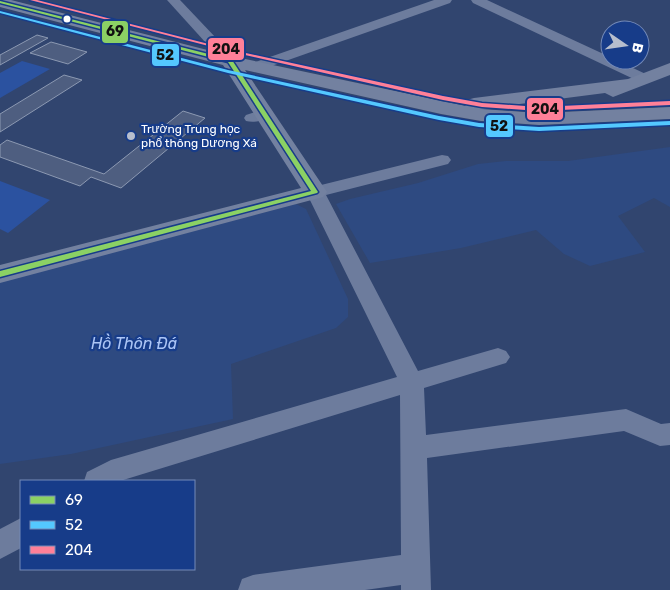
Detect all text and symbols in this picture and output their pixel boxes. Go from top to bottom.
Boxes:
unlabelled marker [62,14,72,24]
line badge: 69 [101,20,129,44]
north arrow [600,20,650,70]
text: 69 [106,23,124,40]
line badge: 204 [207,37,245,61]
text: 204 [212,41,241,58]
text: B [628,41,647,55]
line badge: 52 [151,43,180,67]
text: 52 [156,47,174,64]
line badge: 204 [526,97,564,121]
text: 204 [531,101,560,118]
line badge: 52 [485,114,514,138]
text: 52 [490,118,508,135]
place label: Trường Trung học phổ thông Dương Xá [141,122,257,150]
marker: Trường Trung học phổ thông Dương Xá [125,130,137,142]
water label: Hồ Thôn Đá [91,333,177,353]
legend [20,480,195,570]
text: 69 [65,491,83,509]
text: 52 [65,516,83,534]
text: 204 [65,541,93,559]

